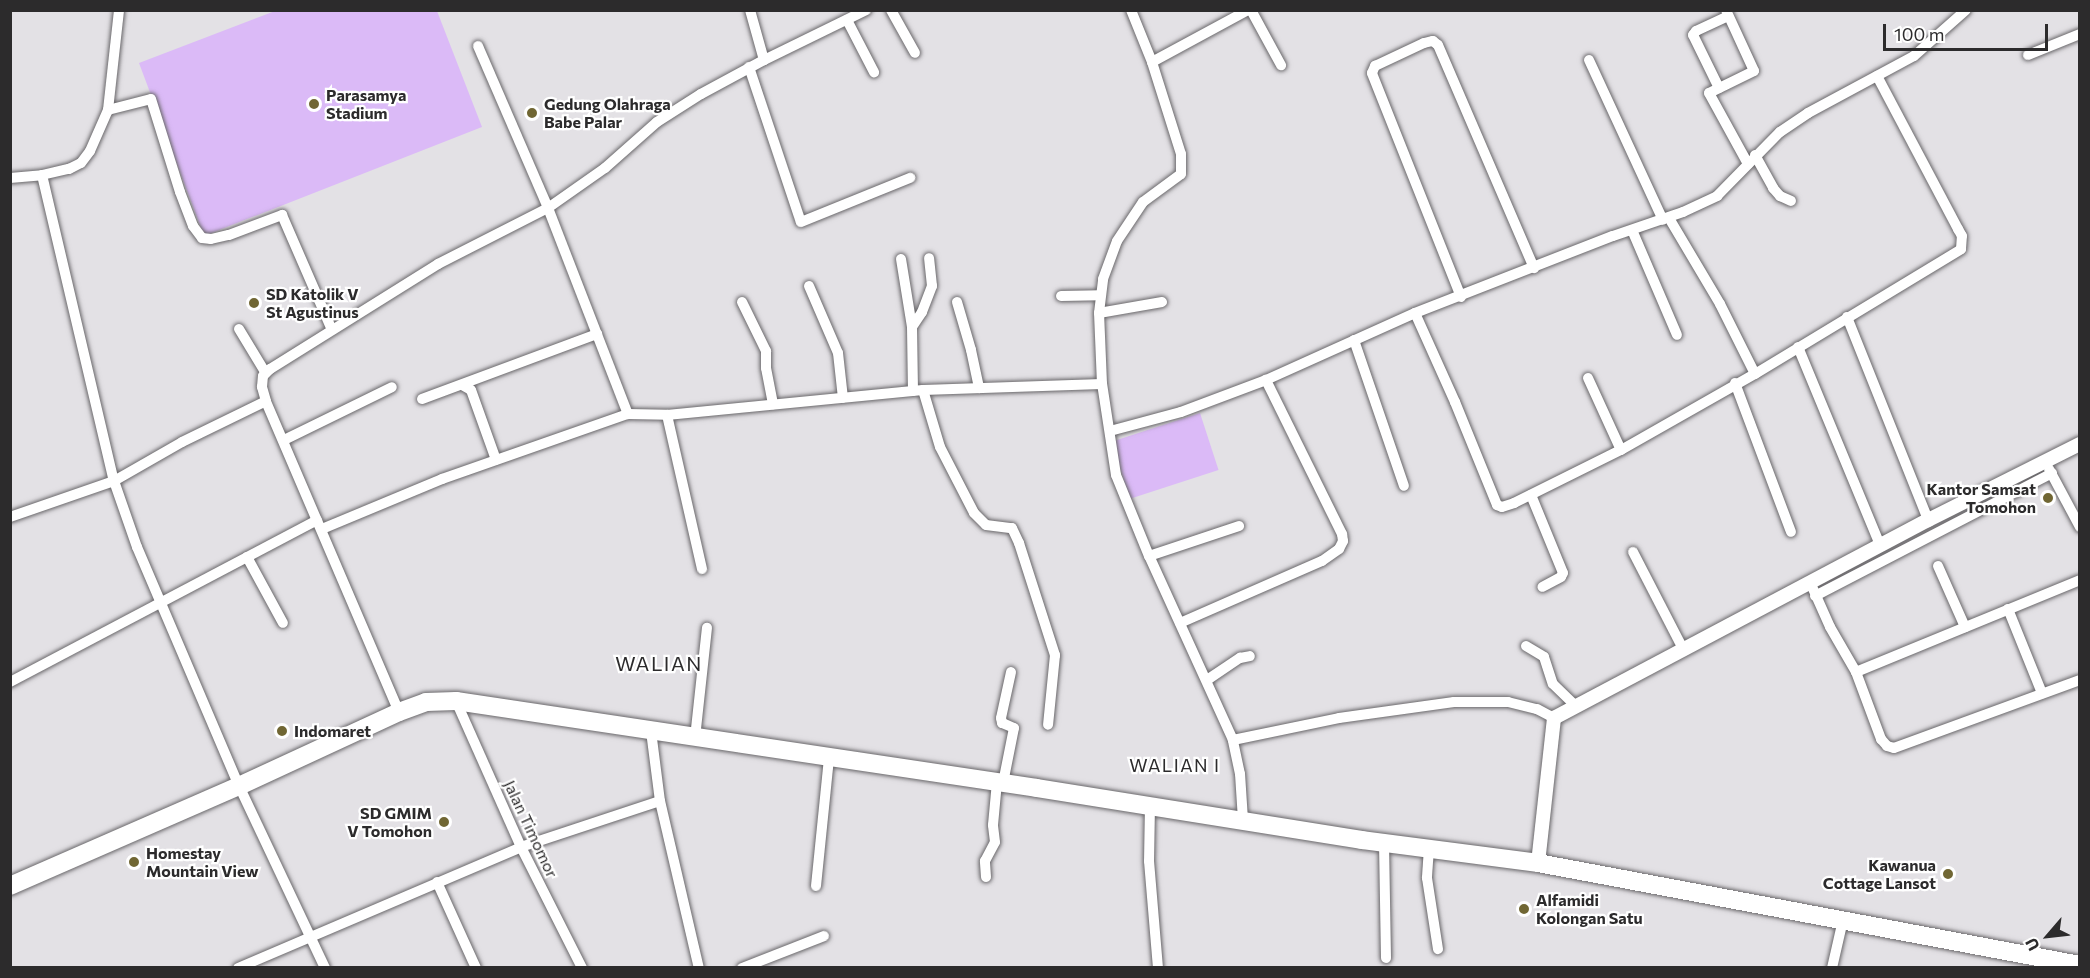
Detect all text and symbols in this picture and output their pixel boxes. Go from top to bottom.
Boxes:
scale bar [1886,12,2051,50]
text: 100 m [1894,23,1944,45]
place label: Parasamya Stadium [326,85,406,123]
place label: Gedung Olahraga Babe Palar [544,94,671,132]
marker: Parasamya Stadium [307,97,321,111]
marker: Gedung Olahraga Babe Palar [525,106,539,120]
place label: SD Katolik V St Agustinus [266,284,359,322]
marker: SD Katolik V St Agustinus [247,296,261,310]
place label: Kantor Samsat Tomohon [1927,479,2036,517]
marker: Kantor Samsat Tomohon [2041,491,2055,505]
district label: WALIAN [615,651,703,675]
place label: Indomaret [294,721,371,741]
marker: Indomaret [275,724,289,738]
district label: WALIAN I [1129,754,1221,776]
street label: Jalan Timomor [500,777,562,881]
place label: SD GMIM V Tomohon [347,803,432,841]
marker: SD GMIM V Tomohon [437,815,451,829]
place label: Homestay Mountain View [146,843,258,881]
marker: Homestay Mountain View [127,855,141,869]
place label: Kawanua Cottage Lansot [1823,855,1936,893]
marker: Kawanua Cottage Lansot [1941,867,1955,881]
place label: Alfamidi Kolongan Satu [1536,890,1643,928]
marker: Alfamidi Kolongan Satu [1517,902,1531,916]
north arrow [2018,906,2078,966]
text: U [2021,935,2043,954]

